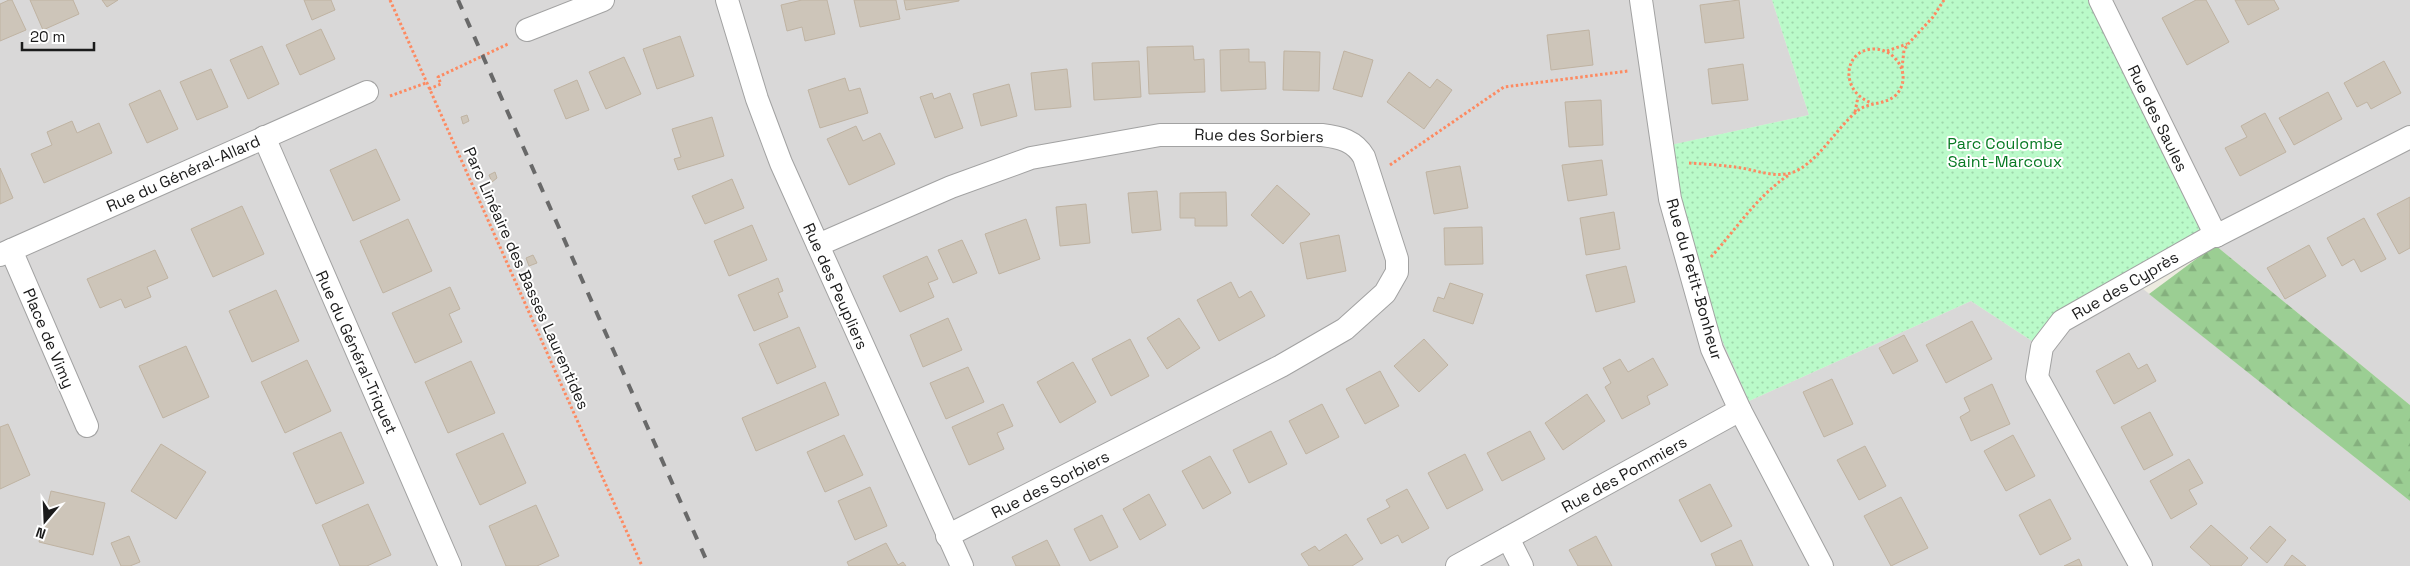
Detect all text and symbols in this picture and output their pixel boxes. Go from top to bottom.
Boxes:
scale bar [22,20,95,52]
text: 20 m [30,27,65,46]
street label: Rue des Saules [2123,61,2192,175]
street label: Rue des Sorbiers [1194,124,1324,147]
street label: Rue du Général-Allard [103,130,263,217]
park label: Parc Coulombe Saint-Marcoux [1947,133,2063,172]
street label: Parc Linéaire des Basses Laurentides [459,144,594,413]
street label: Rue du Petit-Bonheur [1661,196,1728,362]
street label: Rue des Peupliers [798,220,873,353]
street label: Rue des Cyprès [2068,246,2182,324]
street label: Rue du Général-Triquet [311,267,402,437]
street label: Place de Vimy [18,285,79,391]
street label: Rue des Pommiers [1558,431,1691,518]
street label: Rue des Sorbiers [988,446,1113,523]
north arrow [20,496,70,546]
text: N [33,523,48,543]

